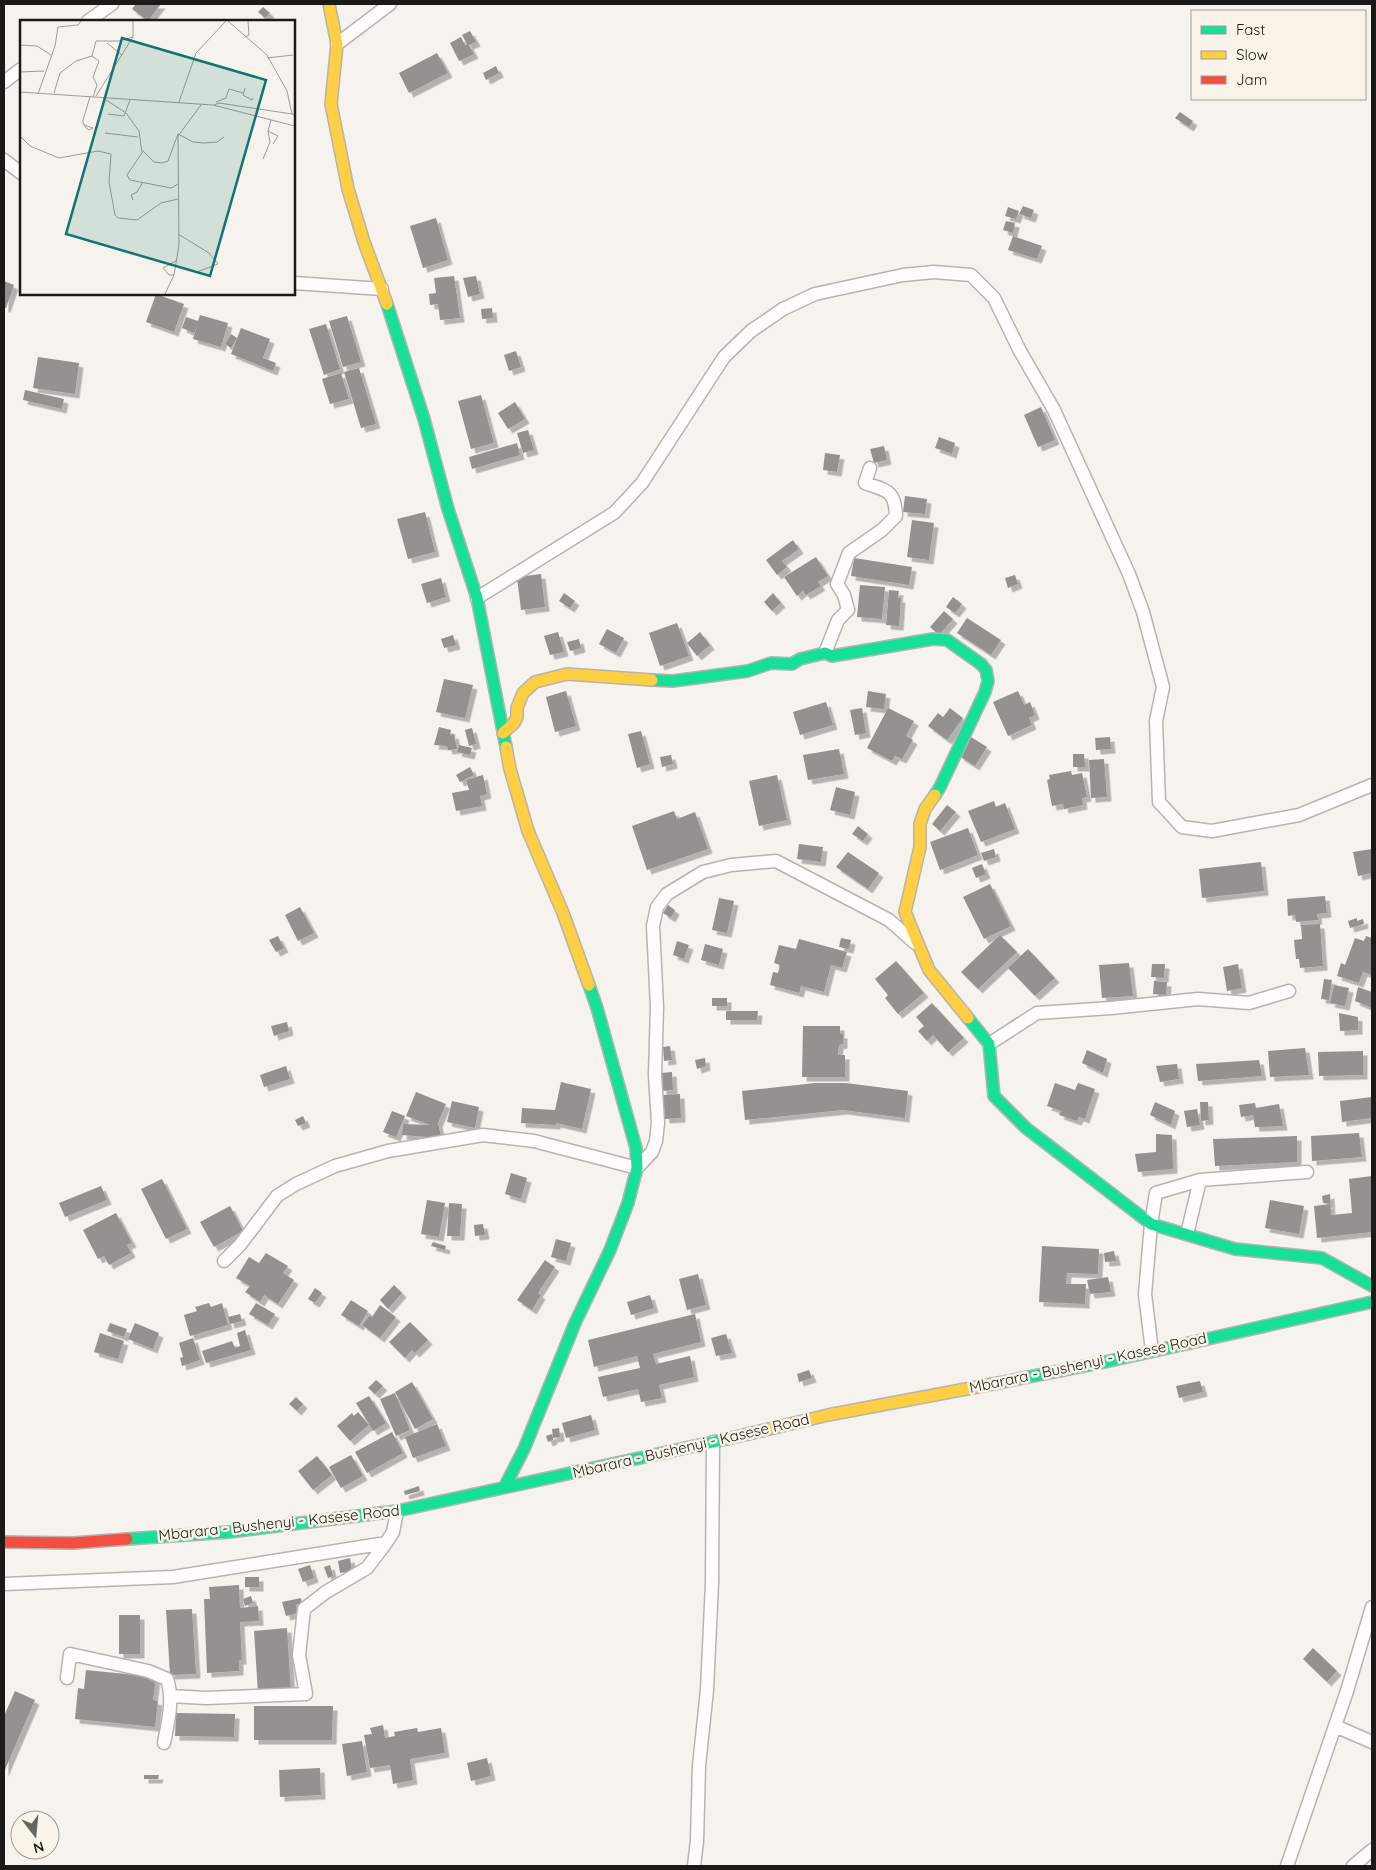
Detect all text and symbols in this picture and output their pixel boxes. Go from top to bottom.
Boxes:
legend [1191,10,1366,100]
inset map [20,20,295,295]
text: Fast [1236,20,1265,39]
text: Slow [1236,45,1268,64]
text: Jam [1236,70,1267,89]
street label: Mbarara - Bushenyi - Kasese Road [967,1328,1208,1397]
street label: Mbarara - Bushenyi - Kasese Road [571,1409,811,1482]
street label: Mbarara - Bushenyi - Kasese Road [157,1500,400,1545]
north arrow [10,1810,60,1860]
text: N [31,1837,46,1858]

